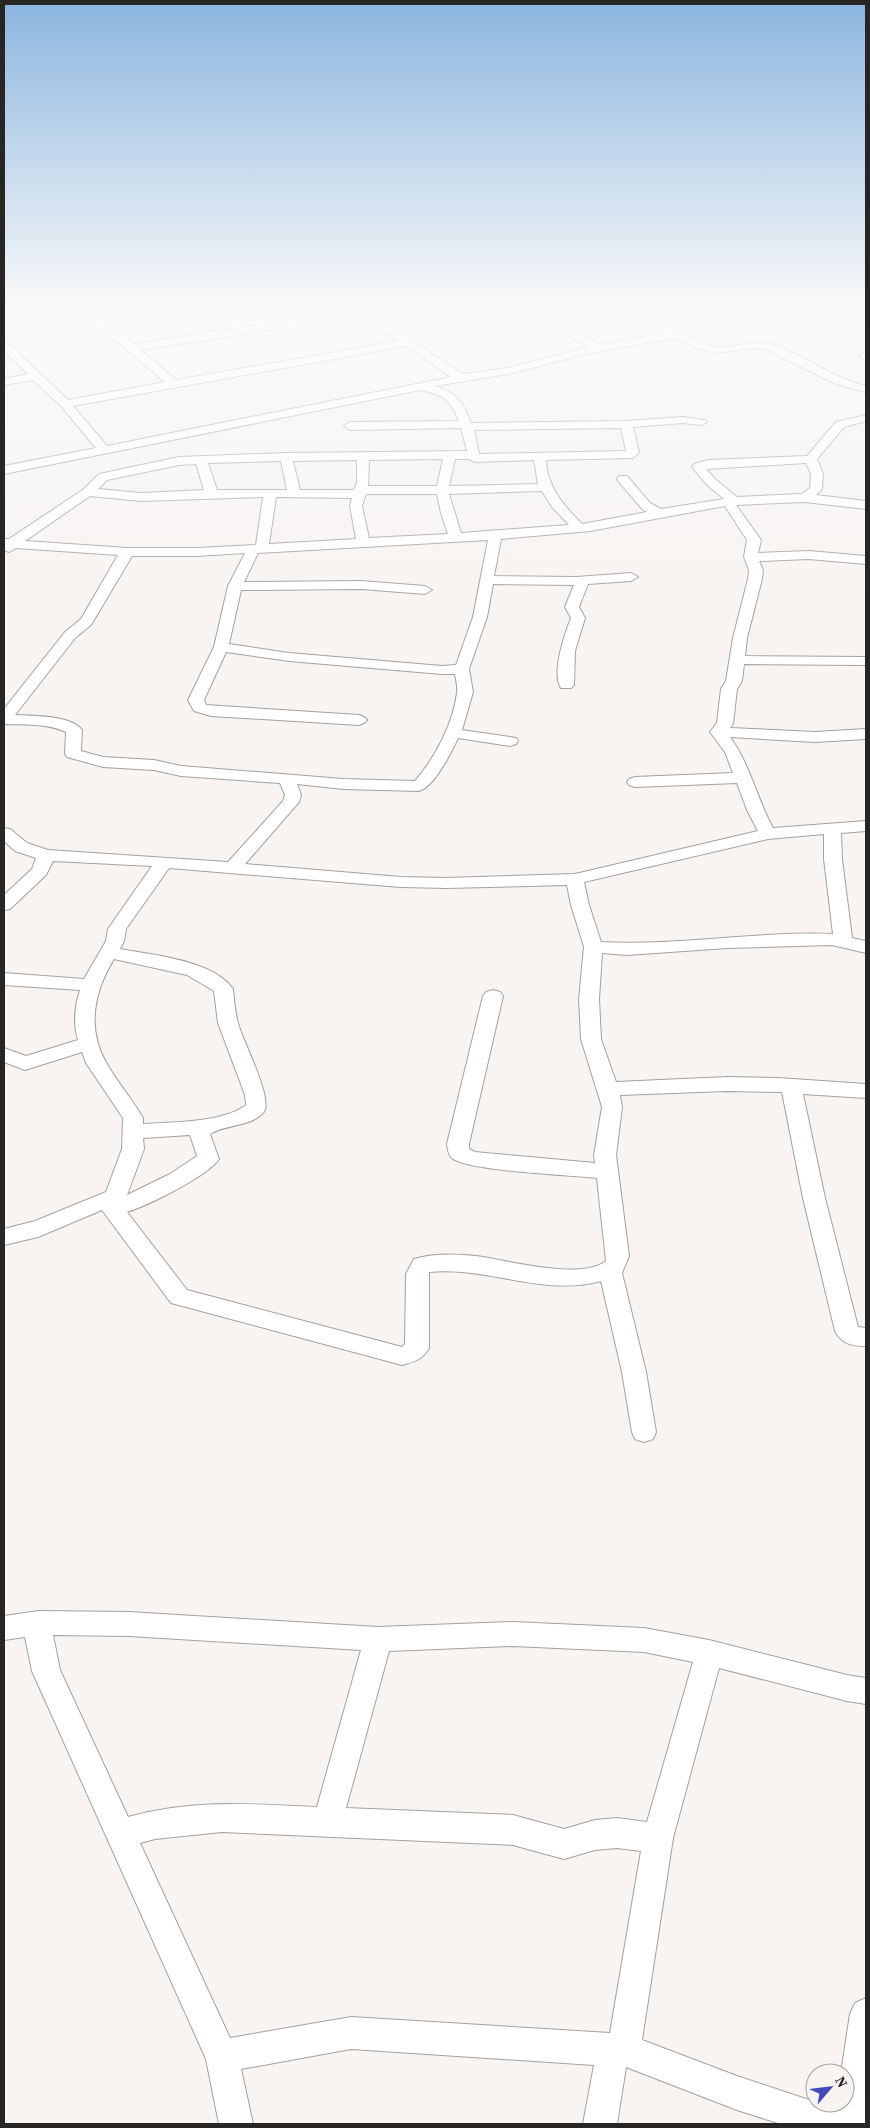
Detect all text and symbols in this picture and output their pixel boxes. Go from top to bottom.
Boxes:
north arrow [805,2063,855,2113]
text: N [830,2073,853,2091]

